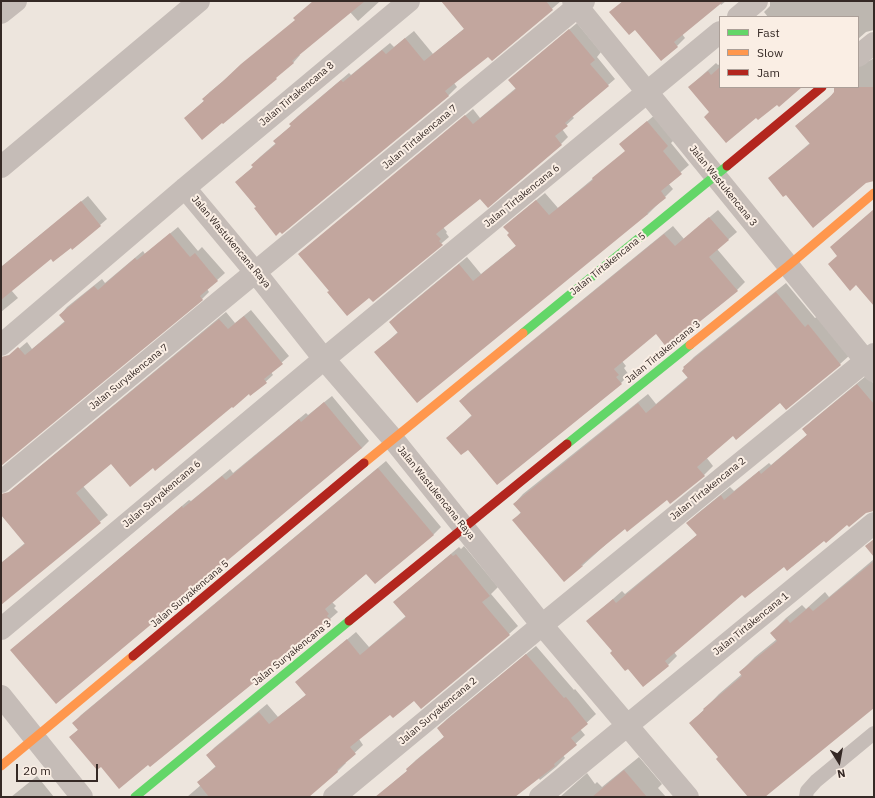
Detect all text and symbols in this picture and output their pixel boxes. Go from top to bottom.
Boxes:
legend [719,16,859,88]
text: Fast [757,25,780,40]
text: Slow [757,45,783,60]
street label: Jalan Tirtakencana 8 [257,59,337,129]
text: Jam [757,65,780,80]
street label: Jalan Tirtakencana 7 [380,102,460,172]
street label: Jalan Wastukencana 3 [687,143,759,229]
street label: Jalan Tirtakencana 6 [482,162,562,230]
street label: Jalan Wastukencana Raya [189,194,273,290]
street label: Jalan Tirtakencana 5 [568,230,648,298]
street label: Jalan Tirtakencana 3 [623,318,703,386]
street label: Jalan Suryakencana 7 [87,341,171,413]
street label: Jalan Wastukencana Raya [395,444,477,542]
street label: Jalan Tirtakencana 2 [668,455,748,523]
street label: Jalan Suryakencana 6 [121,458,203,530]
street label: Jalan Suryakencana 5 [149,558,231,630]
street label: Jalan Tirtakencana 1 [711,590,791,658]
street label: Jalan Suryakencana 3 [250,617,334,689]
street label: Jalan Suryakencana 2 [397,675,479,747]
north arrow [819,742,859,782]
scale bar [18,756,100,782]
text: 20 m [23,763,51,778]
text: N [836,766,847,781]

